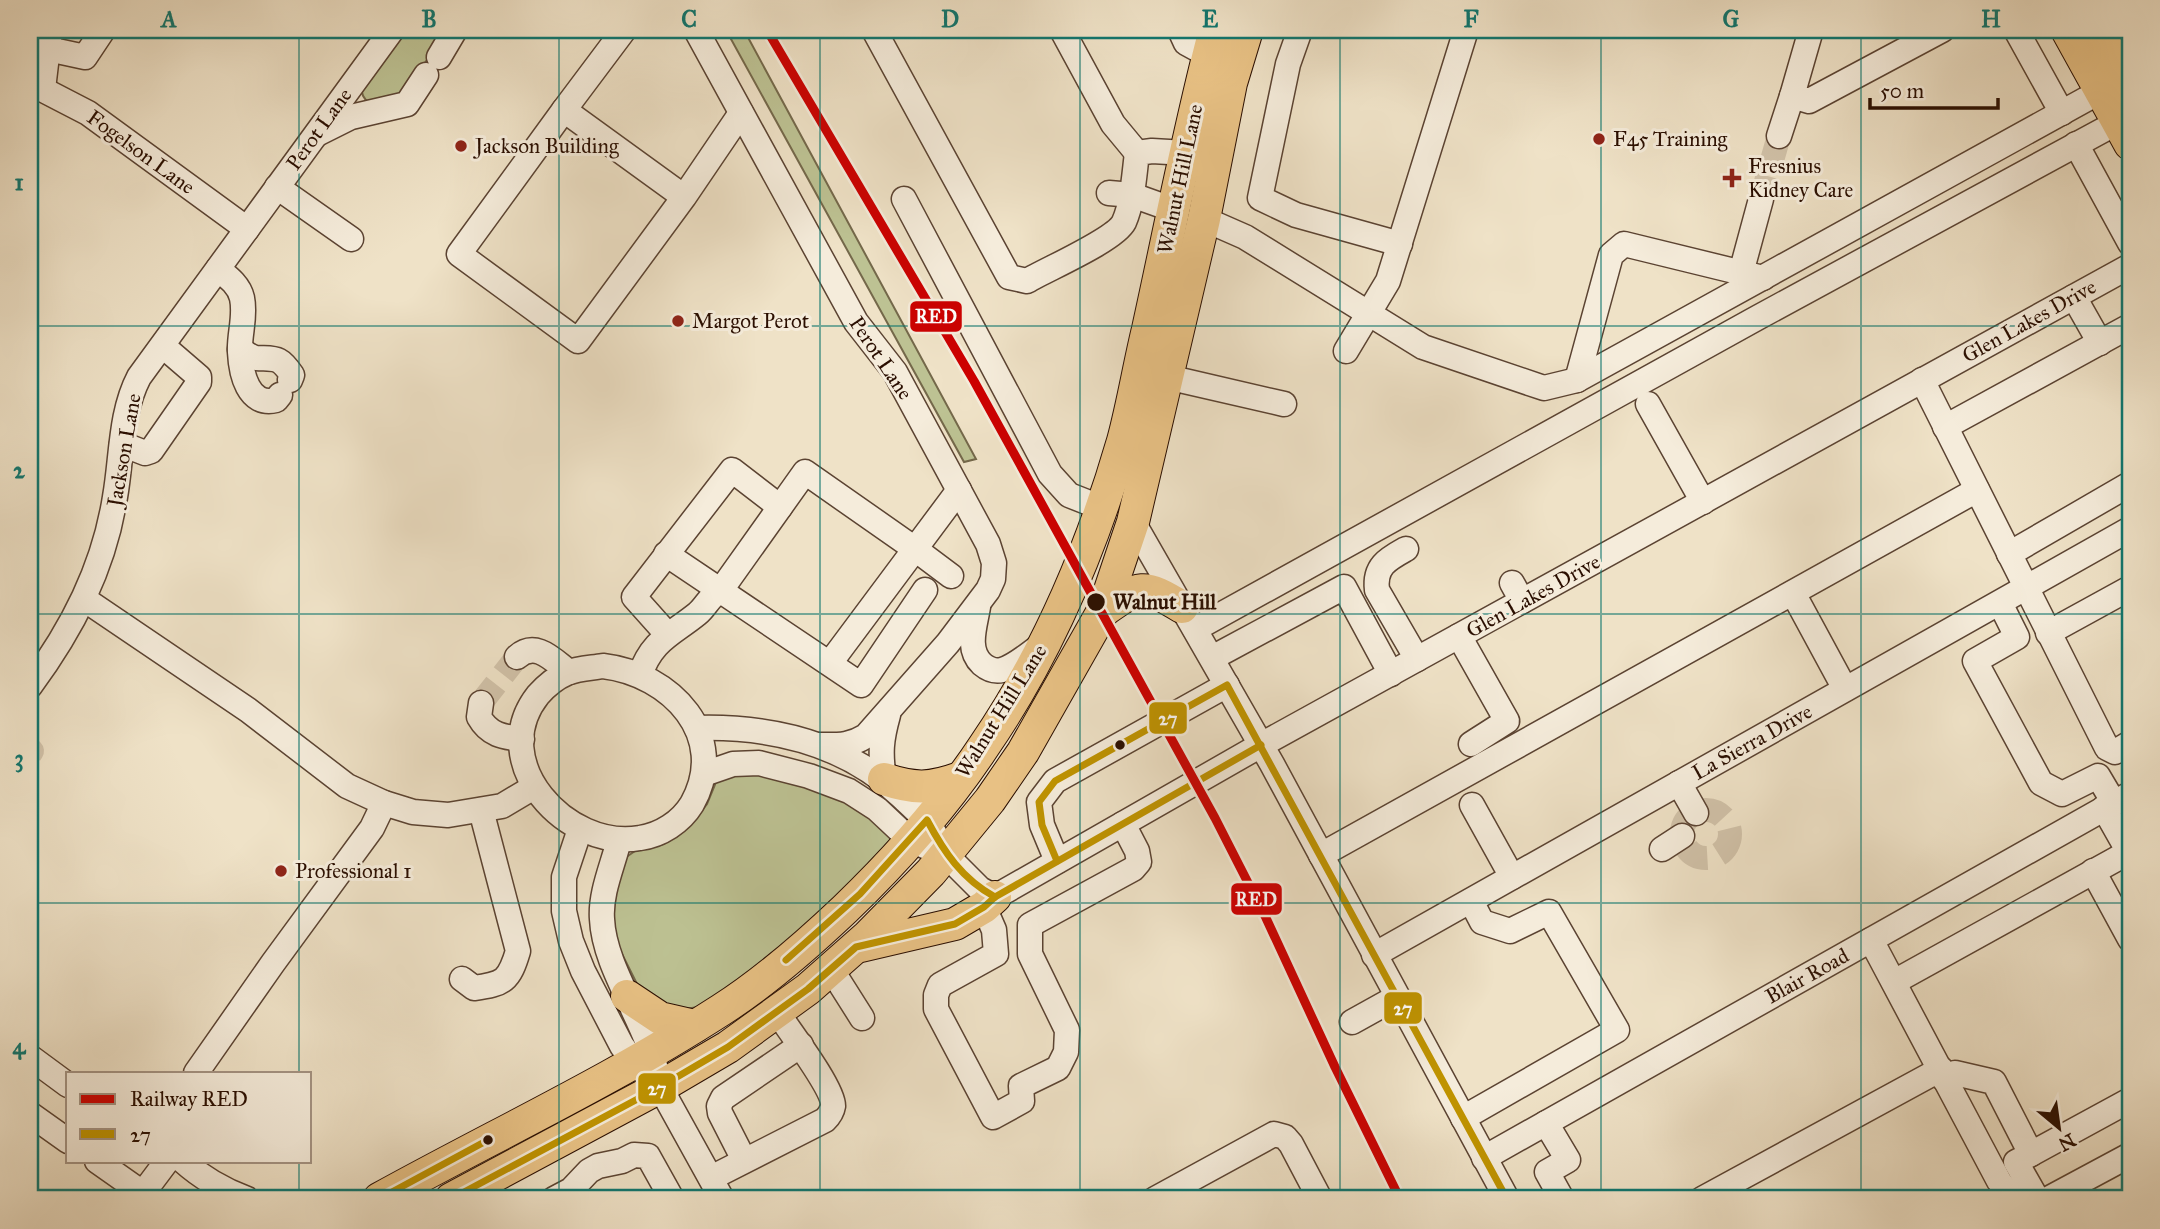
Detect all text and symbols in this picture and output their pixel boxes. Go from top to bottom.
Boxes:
text: A [159,5,177,33]
text: B [421,5,437,33]
text: C [681,5,697,33]
text: D [941,5,959,33]
text: E [1202,5,1219,33]
text: F [1463,5,1479,33]
text: G [1723,5,1740,33]
text: H [1981,5,2001,33]
scale bar [1870,66,1997,110]
text: 50 m [1880,78,1925,104]
street label: Perot Lane [280,83,358,175]
street label: Walnut Hill Lane [1151,102,1209,256]
street label: Fogelson Lane [82,104,200,200]
place label: F45 Training [1613,126,1728,152]
marker: F45 Training [1591,131,1607,147]
place label: Jackson Building [473,133,619,159]
marker: Jackson Building [453,138,469,154]
place label: Fresnius Kidney Care [1748,153,1853,203]
text: 1 [14,168,24,196]
marker: Fresnius Kidney Care [1722,168,1742,188]
street label: Glen Lakes Drive [1958,273,2101,368]
line badge: RED [909,300,963,333]
text: RED [915,305,957,328]
place label: Margot Perot [692,308,810,334]
street label: Perot Lane [844,311,919,405]
marker: Margot Perot [670,313,686,329]
street label: Jackson Lane [101,391,147,510]
text: 2 [13,456,25,484]
street label: Glen Lakes Drive [1462,548,1605,643]
place label: Walnut Hill [1113,589,1217,615]
marker: Walnut Hill [1085,591,1107,613]
street label: Walnut Hill Lane [950,639,1052,782]
street label: La Sierra Drive [1687,698,1817,786]
line badge: 27 [1148,701,1188,735]
text: 27 [1159,707,1178,730]
unlabelled marker [1113,738,1127,752]
text: 3 [14,744,24,773]
place label: Professional 1 [295,858,411,884]
marker: Professional 1 [273,863,289,879]
line badge: RED [1230,882,1283,916]
text: RED [1235,888,1277,911]
street label: Blair Road [1761,942,1854,1010]
line badge: 27 [1383,991,1423,1025]
text: 27 [1394,997,1413,1020]
text: 4 [13,1032,27,1060]
legend [66,1072,312,1162]
line badge: 27 [637,1072,677,1105]
text: 27 [648,1077,667,1100]
text: Railway RED [130,1086,248,1112]
north arrow [2024,1092,2094,1162]
text: 27 [130,1122,151,1148]
text: N [2054,1128,2080,1156]
unlabelled marker [481,1133,495,1147]

